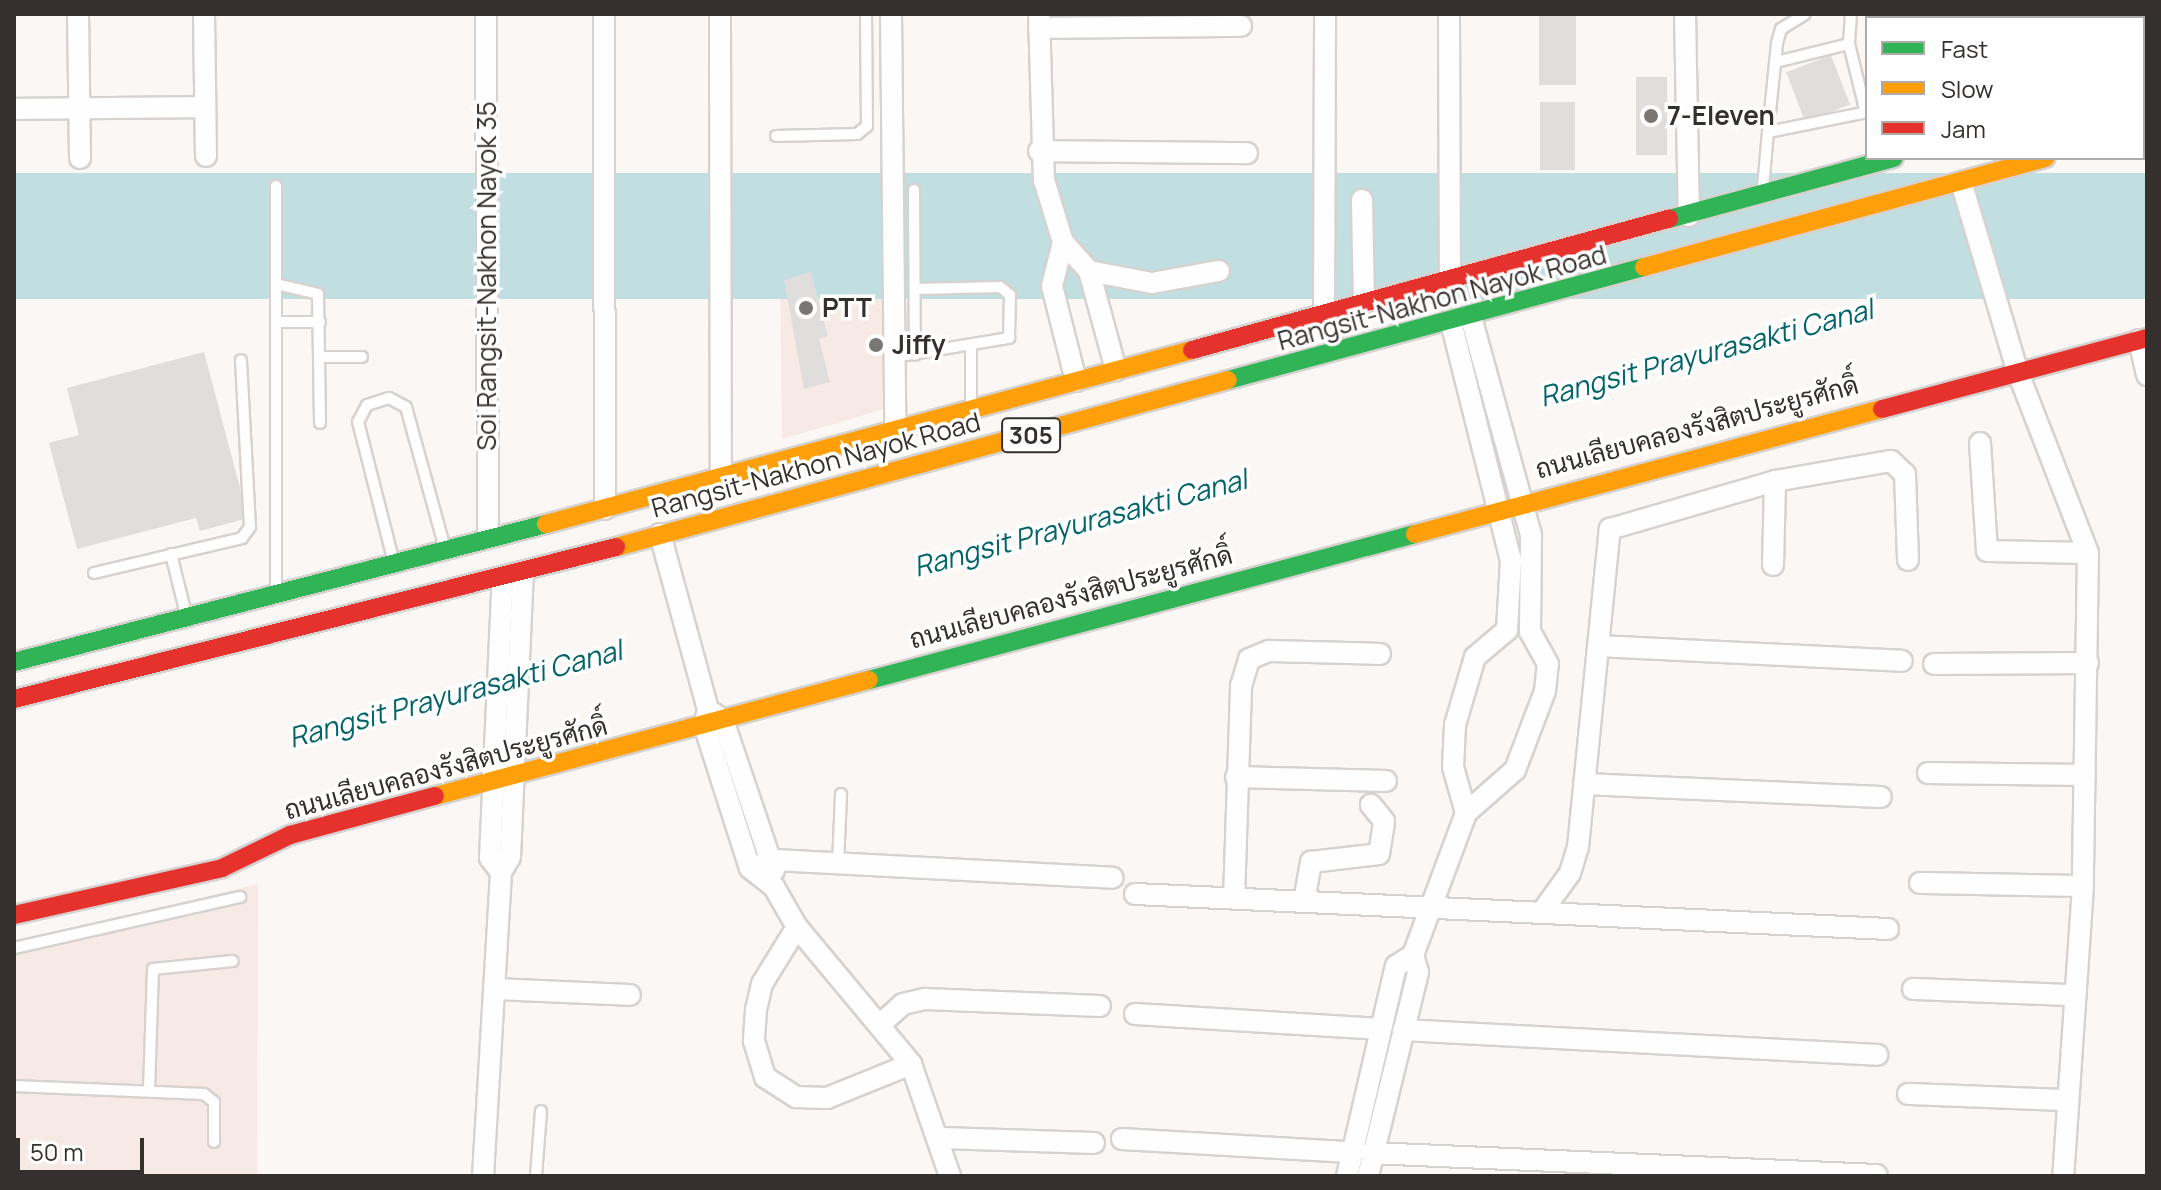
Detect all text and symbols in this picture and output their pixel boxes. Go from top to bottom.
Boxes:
legend [1865,16,2145,160]
text: Fast [1941,32,1988,65]
text: Slow [1941,72,1994,105]
place label: 7-Eleven [1667,100,1775,132]
street label: Soi Rangsit-Nakhon Nayok 35 [471,101,503,451]
marker: 7-Eleven [1642,107,1660,125]
text: Jam [1941,112,1986,145]
street label: Rangsit-Nakhon Nayok Road [1274,239,1610,357]
water label: Rangsit Prayurasakti Canal [1536,291,1876,413]
place label: PTT [822,292,872,324]
marker: PTT [797,299,815,317]
place label: Jiffy [892,329,945,361]
marker: Jiffy [867,336,885,354]
street label: ถนนเลียบคลองรังสิตประยูรศักดิ์ [1532,369,1862,485]
street label: Rangsit-Nakhon Nayok Road [648,406,984,524]
road number: 305 [1001,415,1061,455]
water label: Rangsit Prayurasakti Canal [910,461,1250,583]
street label: ถนนเลียบคลองรังสิตประยูรศักดิ์ [906,539,1236,655]
water label: Rangsit Prayurasakti Canal [285,632,625,754]
street label: ถนนเลียบคลองรังสิตประยูรศักดิ์ [281,710,611,826]
scale bar [20,1122,148,1172]
text: 50 m [30,1135,84,1168]

